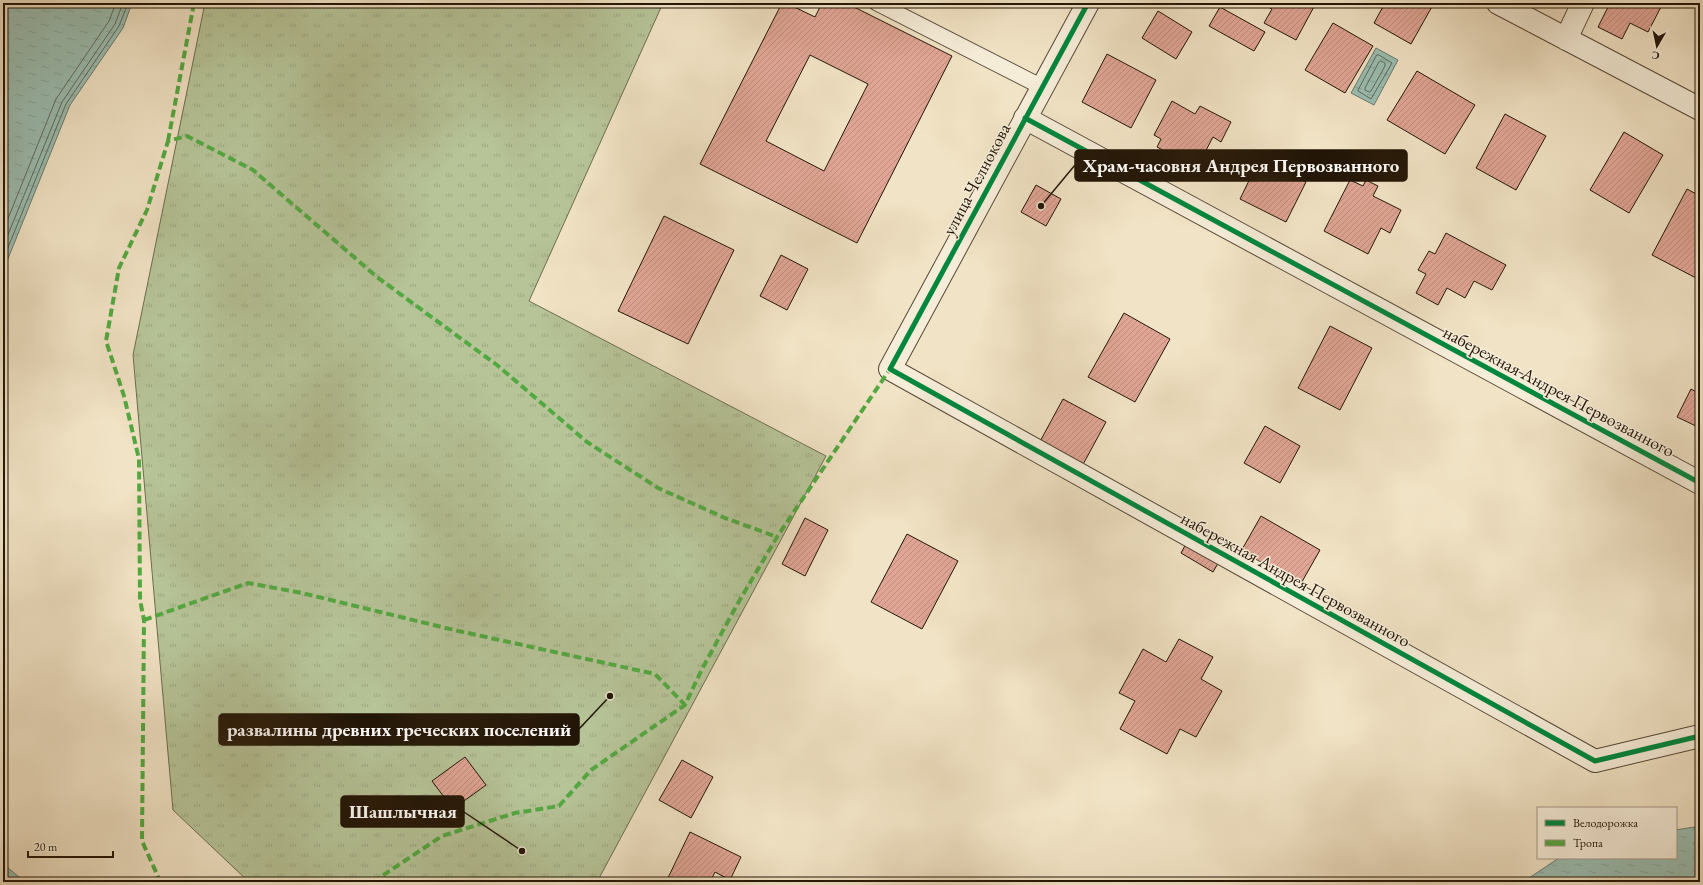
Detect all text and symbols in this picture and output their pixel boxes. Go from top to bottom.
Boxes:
north arrow [1637,26,1677,66]
text: С [1650,48,1660,63]
street label: улица Челнокова [937,118,1016,239]
callout: Храм-часовня Андрея Первозванного [1075,150,1407,181]
text: Храм-часовня Андрея Первозванного [1082,153,1400,178]
street label: набережная Андрея Первозванного [1439,320,1679,462]
street label: набережная Андрея Первозванного [1177,506,1415,652]
callout: развалины древних греческих поселений [219,714,579,745]
text: развалины древних греческих поселений [227,717,571,742]
callout: Шашлычная [341,796,464,827]
text: Шашлычная [349,799,457,824]
legend [1537,807,1677,859]
text: Велодорожка [1573,815,1638,831]
scale bar [28,833,113,859]
text: Тропа [1573,835,1603,851]
text: 20 m [34,839,58,855]

